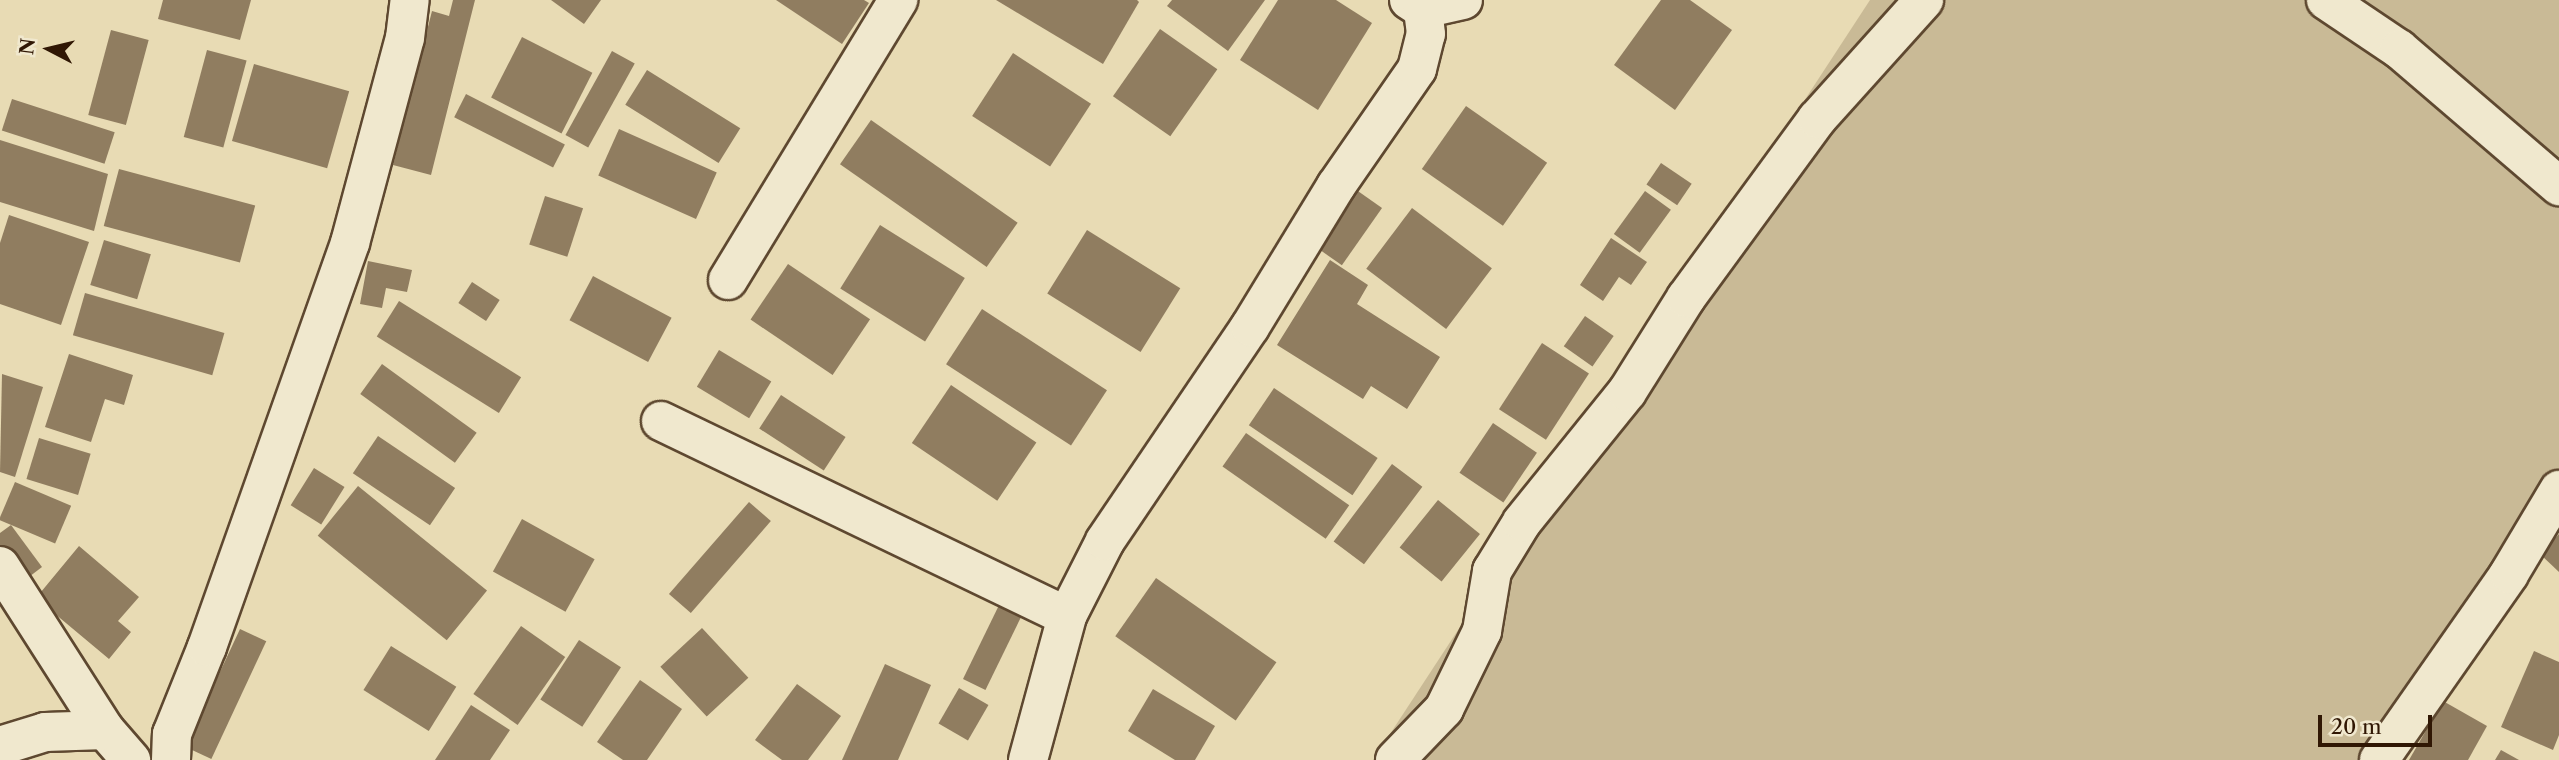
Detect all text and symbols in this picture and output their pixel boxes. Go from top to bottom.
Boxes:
north arrow [14,14,84,84]
text: N [15,37,40,56]
scale bar [2321,700,2435,744]
text: 20 m [2331,714,2382,739]

